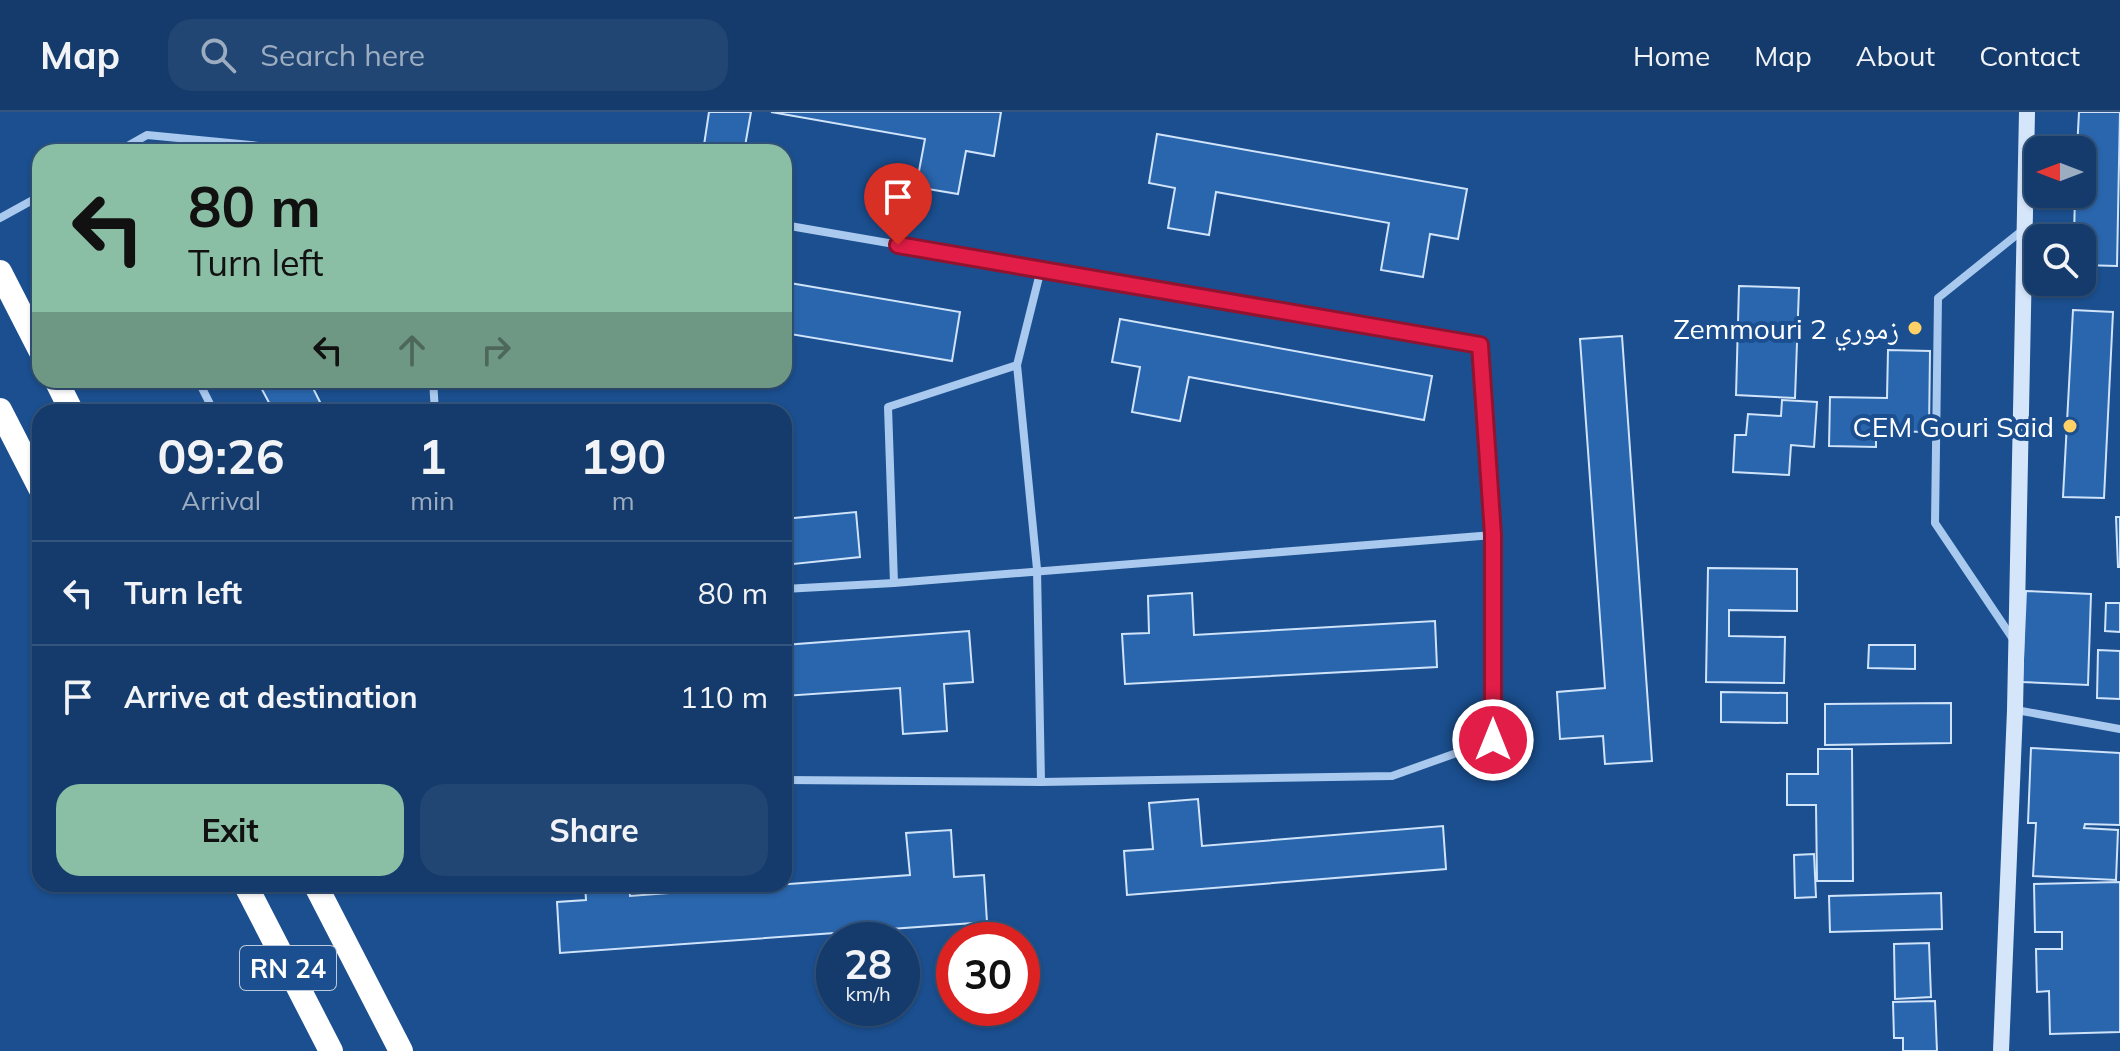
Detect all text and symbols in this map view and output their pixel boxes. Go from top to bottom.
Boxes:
search box [168,19,728,91]
text: Map [40,31,120,79]
icon: search [196,33,240,77]
text: Search here [260,36,425,74]
text: Home [1633,38,1710,73]
text: Map [1754,38,1812,73]
text: About [1856,38,1935,73]
text: Contact [1979,38,2080,73]
north arrow [2024,136,2096,208]
map controls [2024,136,2096,296]
pin [864,163,932,245]
text: 80 m [188,171,321,241]
icon: arrive [876,175,920,219]
icon: left [56,176,160,280]
button: search [2024,224,2096,296]
text: Turn left [188,240,324,285]
place label: Zemmouri 2 زموري [1673,311,1899,352]
marker: Zemmouri 2 زموري [1906,319,1924,337]
icon: left [306,328,350,372]
icon: ahead [390,328,434,372]
icon: right [474,328,518,372]
place label: CEM Gouri Said [1853,409,2054,444]
marker: CEM Gouri Said [2061,417,2079,435]
text: 09:26 [158,426,285,486]
text: 1 [418,426,447,486]
text: 190 [580,426,666,486]
text: Arrival [181,484,261,517]
text: min [410,484,454,517]
text: m [612,484,635,517]
icon: left [56,571,100,615]
text: Turn left [124,574,242,612]
text: 80 m [698,574,768,612]
icon: arrive [56,675,100,719]
text: Arrive at destination [124,678,418,716]
text: 110 m [680,678,768,716]
position arrow [1451,698,1535,782]
button: Exit [56,784,404,876]
button: Share [420,784,768,876]
speed limit sign: 30 [936,922,1040,1026]
text: 28 [844,939,892,989]
road number: RN 24 [240,946,336,990]
text: km/h [845,981,891,1006]

